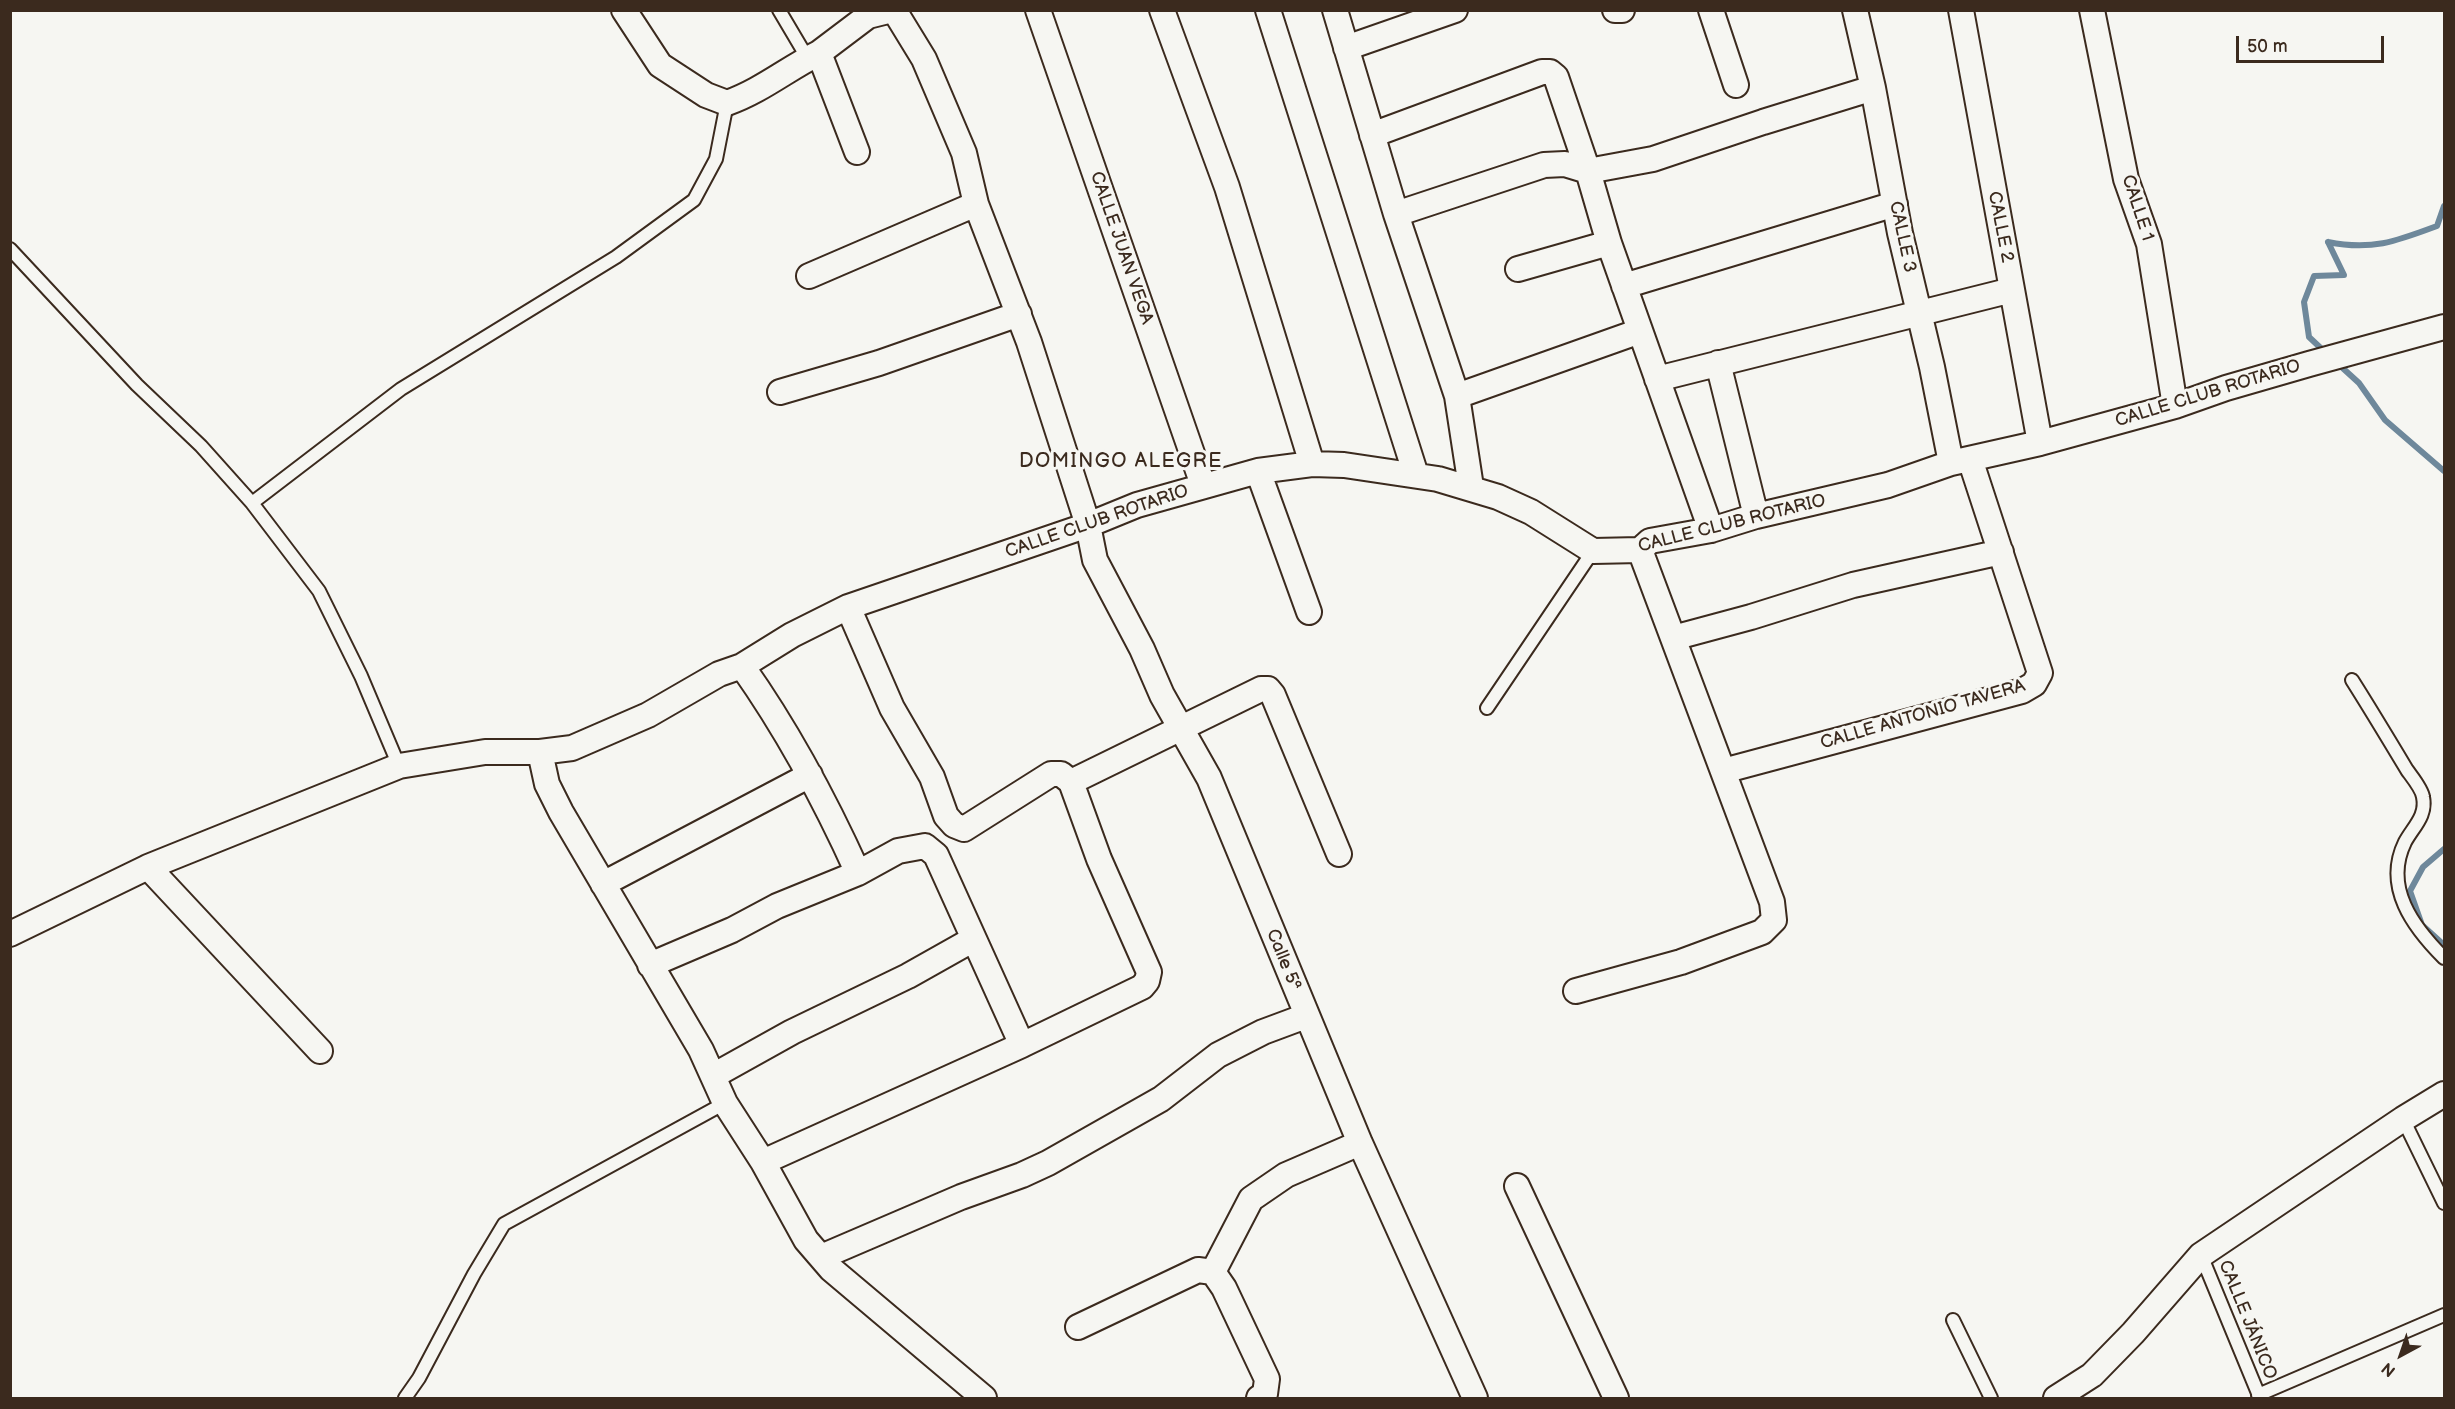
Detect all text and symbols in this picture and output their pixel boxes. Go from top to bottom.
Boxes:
scale bar [2239,24,2388,62]
text: 50 m [2247,36,2288,57]
street label: CALLE JUAN VEGA [1085,169,1157,327]
street label: CALLE 1 [2116,172,2158,244]
street label: CALLE 2 [1983,190,2017,264]
street label: CALLE 3 [1884,199,1920,275]
street label: CALLE CLUB ROTARIO [2113,356,2303,432]
district label: DOMINGO ALEGRE [1019,450,1223,474]
street label: CALLE CLUB ROTARIO [1003,480,1191,564]
street label: CALLE CLUB ROTARIO [1636,490,1828,558]
street label: CALLE ANTONIO TAVERA [1818,675,2028,755]
street label: Calle 5ª [1261,926,1305,994]
street label: CALLE JÁNICO [2213,1257,2281,1383]
north arrow [2371,1325,2431,1385]
text: N [2378,1358,2400,1380]

